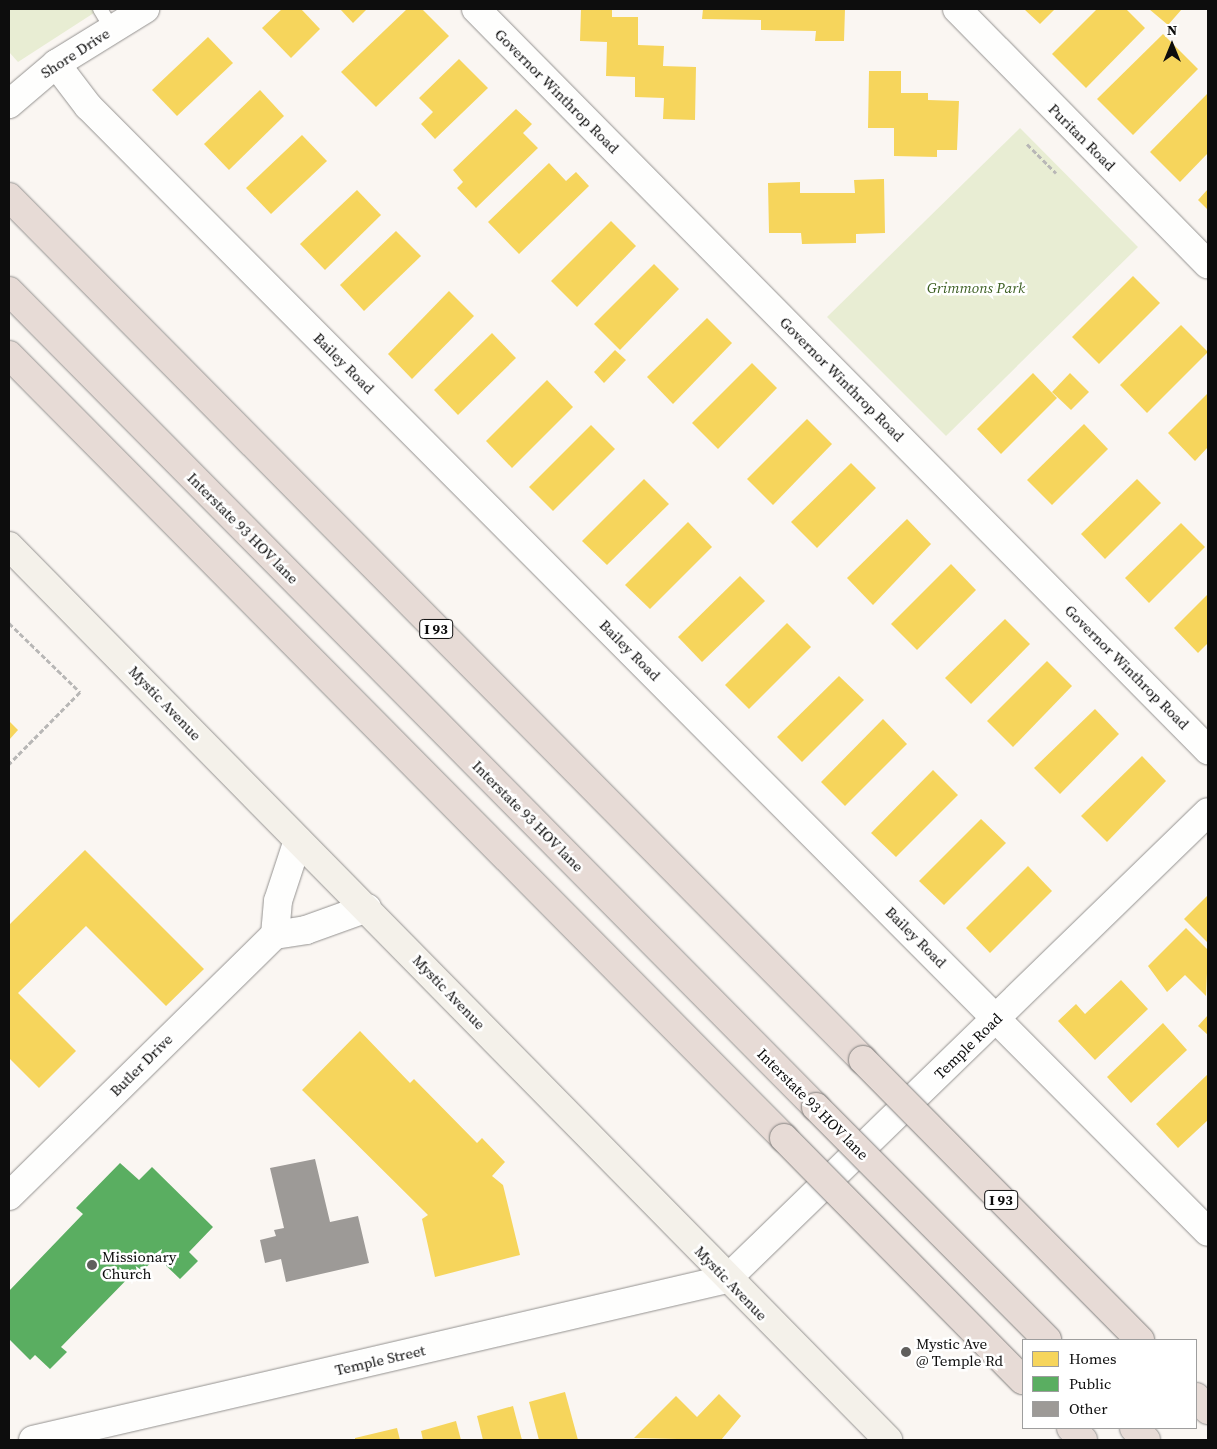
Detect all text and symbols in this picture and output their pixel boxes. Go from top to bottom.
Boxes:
north arrow [1147,20,1197,70]
text: N [1167,20,1177,40]
street label: Shore Drive [37,24,113,82]
street label: Governor Winthrop Road [491,25,623,157]
street label: Puritan Road [1045,100,1119,174]
park label: Grimmons Park [927,279,1025,297]
street label: Governor Winthrop Road [776,313,908,445]
street label: Bailey Road [310,329,378,397]
street label: Interstate 93 HOV lane [183,468,303,588]
street label: Governor Winthrop Road [1061,601,1193,733]
street label: Bailey Road [596,616,664,684]
road number: I 93 [418,618,454,640]
street label: Mystic Avenue [125,662,205,744]
street label: Interstate 93 HOV lane [468,756,588,876]
street label: Bailey Road [882,903,950,971]
street label: Mystic Avenue [409,951,489,1033]
street label: Temple Road [930,1009,1006,1083]
street label: Butler Drive [106,1030,176,1100]
street label: Interstate 93 HOV lane [753,1044,873,1164]
road number: I 93 [984,1188,1018,1212]
street label: Mystic Avenue [691,1242,771,1324]
place label: Missionary Church [102,1247,177,1282]
marker: Missionary Church [86,1259,98,1271]
place label: Mystic Ave @ Temple Rd [916,1334,1003,1369]
legend [1022,1339,1197,1429]
street label: Temple Street [333,1341,427,1379]
marker: Mystic Ave @ Temple Rd [900,1346,912,1358]
text: Homes [1069,1348,1116,1369]
text: Public [1069,1373,1111,1394]
text: Other [1069,1398,1108,1419]

